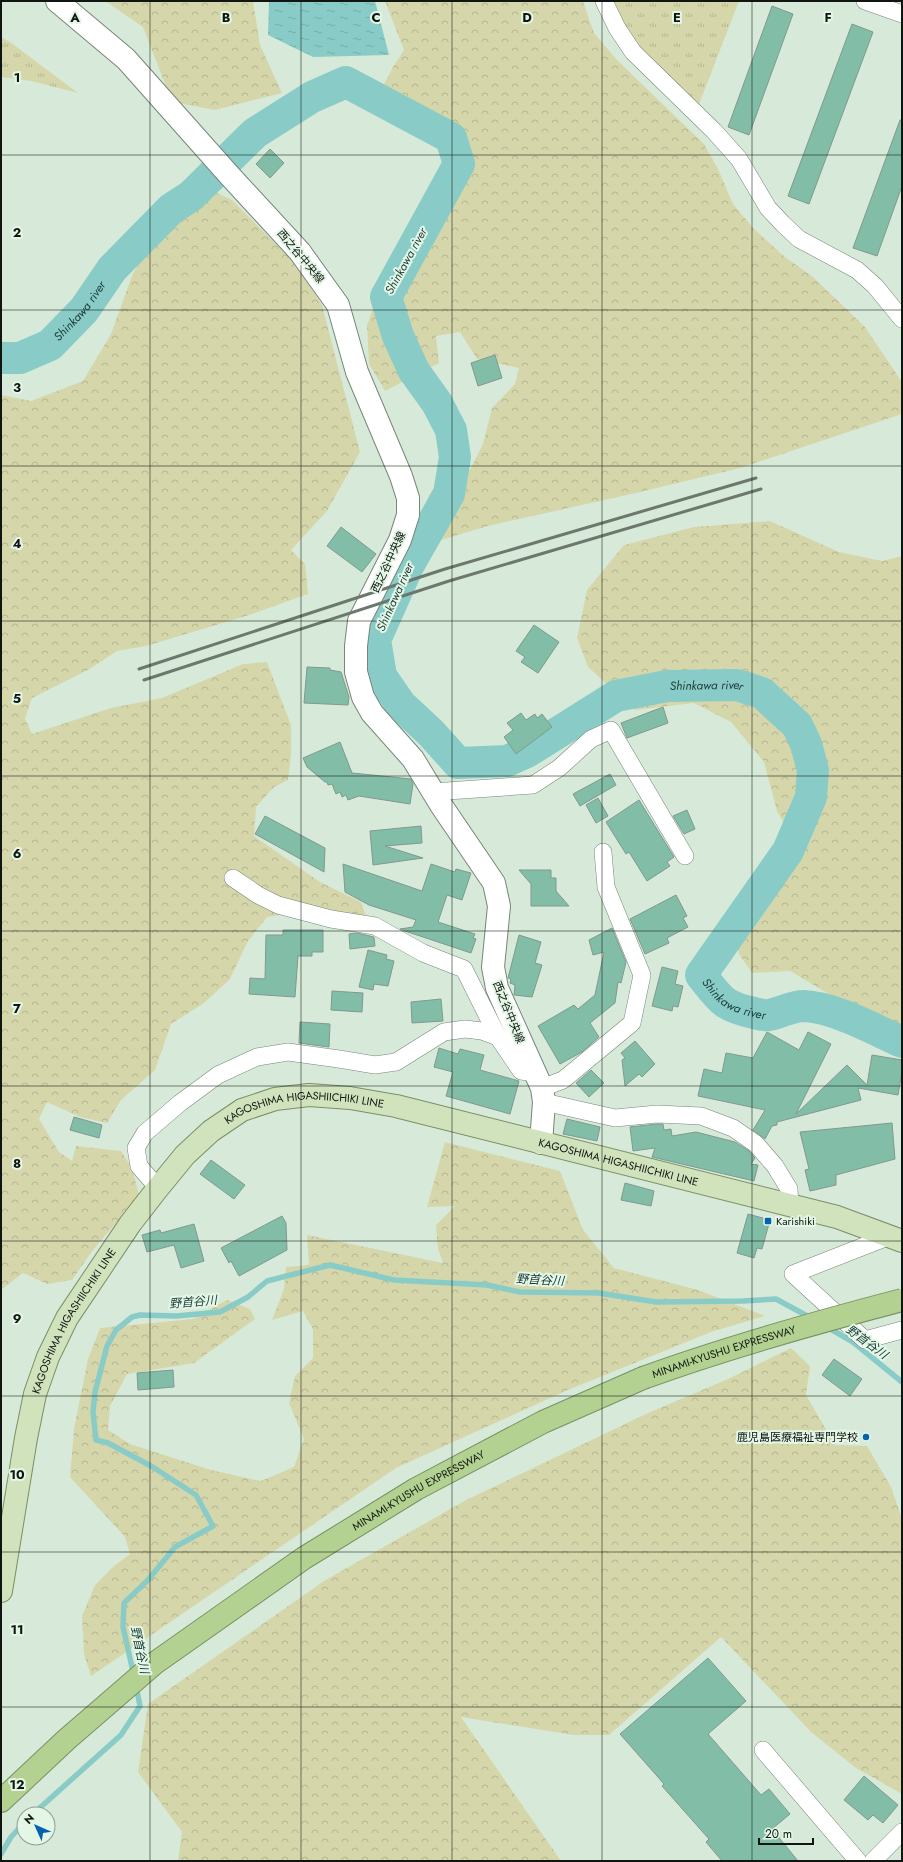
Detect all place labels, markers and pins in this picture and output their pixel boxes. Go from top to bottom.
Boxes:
place label: Karishiki [776,1213,815,1229]
marker: Karishiki [763,1216,773,1226]
place label: 鹿児島医療福祉専門学校 [737,1429,858,1445]
marker: 鹿児島医療福祉専門学校 [861,1432,871,1442]

